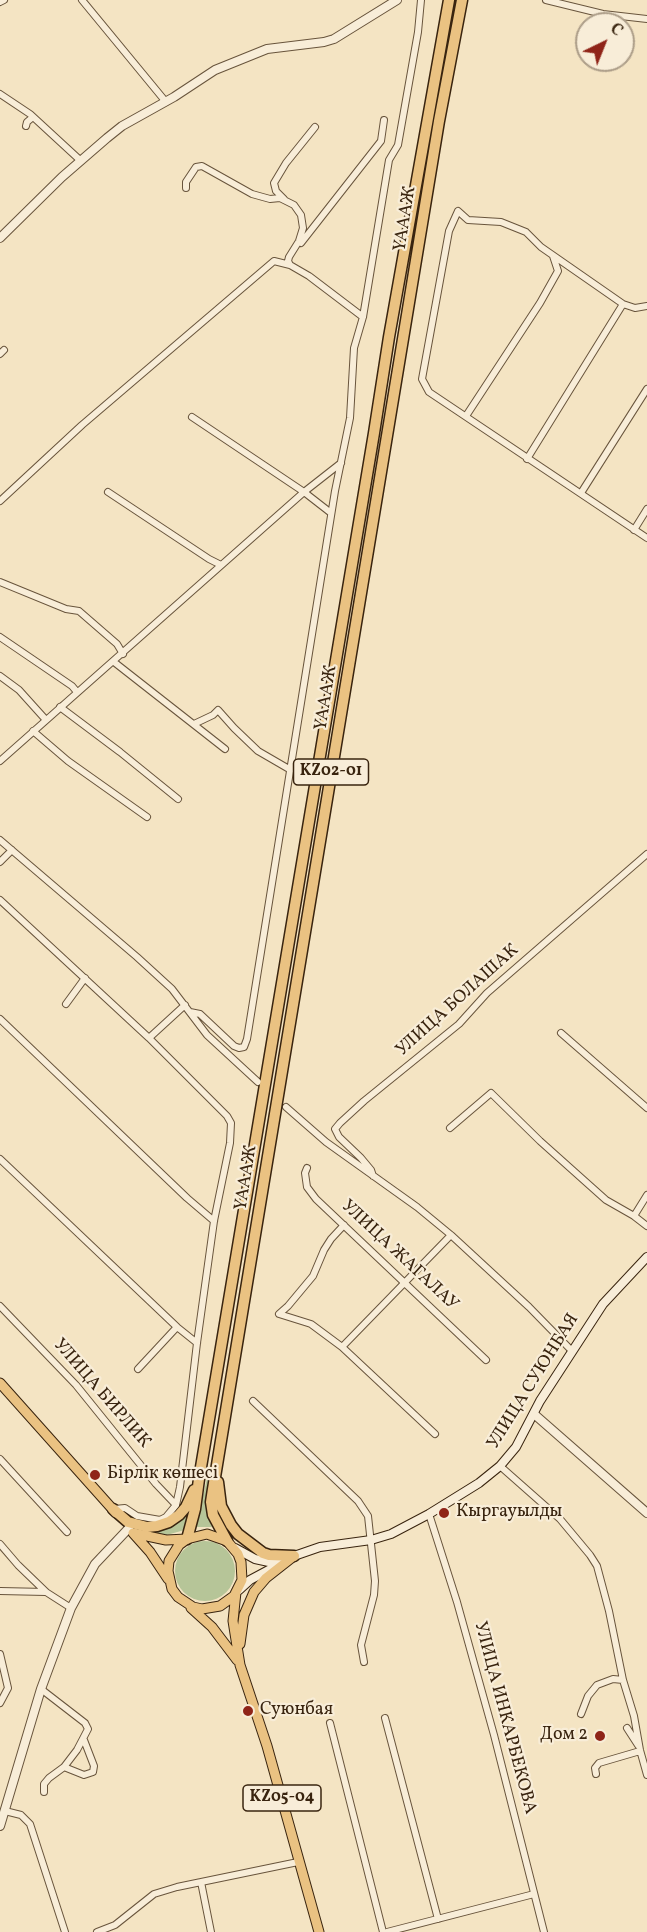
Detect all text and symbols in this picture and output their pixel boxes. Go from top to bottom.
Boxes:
north arrow [575,12,635,72]
text: С [605,19,627,42]
street label: ҮАААЖ [390,185,422,253]
street label: ҮАААЖ [311,664,343,732]
road number: KZ02-01 [294,759,368,785]
street label: УЛИЦА БОЛАШАК [392,940,524,1062]
street label: ҮАААЖ [231,1144,263,1212]
street label: УЛИЦА ЖАГАЛАУ [336,1196,462,1316]
street label: УЛИЦА СУЮНБАЯ [484,1310,584,1454]
street label: УЛИЦА БИРЛИК [48,1335,154,1453]
place label: Бірлік көшесі [107,1464,218,1486]
marker: Бірлік көшесі [88,1468,102,1482]
place label: Кыргауылды [456,1502,562,1524]
marker: Кыргауылды [437,1506,451,1520]
street label: УЛИЦА ИНКАРБЕКОВА [468,1619,540,1817]
place label: Суюнбая [260,1700,333,1722]
marker: Суюнбая [241,1704,255,1718]
place label: Дом 2 [540,1725,588,1747]
marker: Дом 2 [593,1729,607,1743]
road number: KZ05-04 [243,1785,321,1811]

